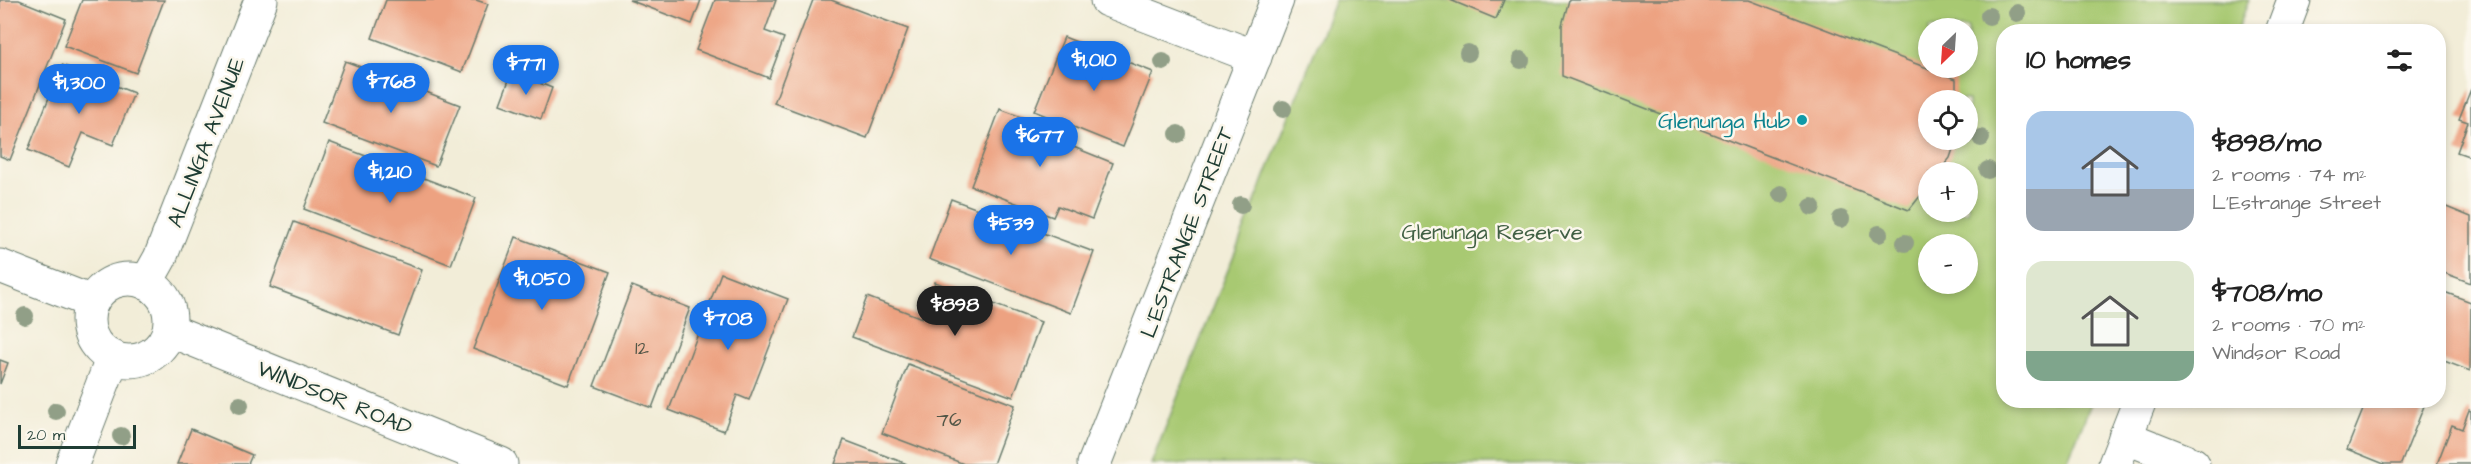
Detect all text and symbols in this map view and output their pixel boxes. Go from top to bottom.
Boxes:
north arrow [1918,18,1978,78]
map controls [1918,18,1978,294]
pin: $1,010 [1045,41,1143,92]
text: 10 homes [2026,42,2131,78]
icon: filters [2383,44,2416,77]
pin: $771 [490,45,562,96]
text: $1,010 [1071,46,1117,74]
text: $771 [507,50,545,78]
street label: ALLINGA AVENUE [160,53,253,232]
pin: $768 [355,63,427,114]
pin: $1,300 [30,64,128,115]
text: $768 [367,68,415,96]
text: $1,300 [53,69,105,97]
button: locate [1918,90,1978,150]
place label: Glenunga Hub [1658,106,1790,138]
marker: Glenunga Hub [1795,113,1809,127]
pin: $677 [1004,117,1076,168]
text: $677 [1016,122,1064,150]
street label: L'ESTRANGE STREET [1133,122,1242,342]
text: $898/mo [2212,125,2322,161]
icon: home [2074,135,2146,207]
pin: $1,210 [341,153,439,204]
text: $1,210 [368,158,412,186]
text: 2 rooms · 74 m² [2212,161,2366,189]
button: + [1918,162,1978,222]
text: L'Estrange Street [2212,189,2381,217]
pin: $539 [975,205,1047,256]
text: $539 [988,210,1034,238]
park label: Glenunga Reserve [1401,217,1583,249]
button: − [1918,234,1978,294]
pin: $1,050 [493,260,591,311]
text: $1,050 [514,265,570,293]
text: $708/mo [2212,275,2322,311]
icon: home [2074,285,2146,357]
pin: $898 [919,286,991,337]
text: $898 [931,291,979,319]
pin: $708 [692,300,764,351]
text: $708 [703,305,753,333]
text: 2 rooms · 70 m² [2212,311,2365,339]
house number: 12 [635,334,650,362]
text: Windsor Road [2212,339,2340,367]
street label: WINDSOR ROAD [252,353,416,444]
house number: 76 [937,406,962,434]
scale bar [18,422,136,450]
text: 20 m [27,424,65,446]

